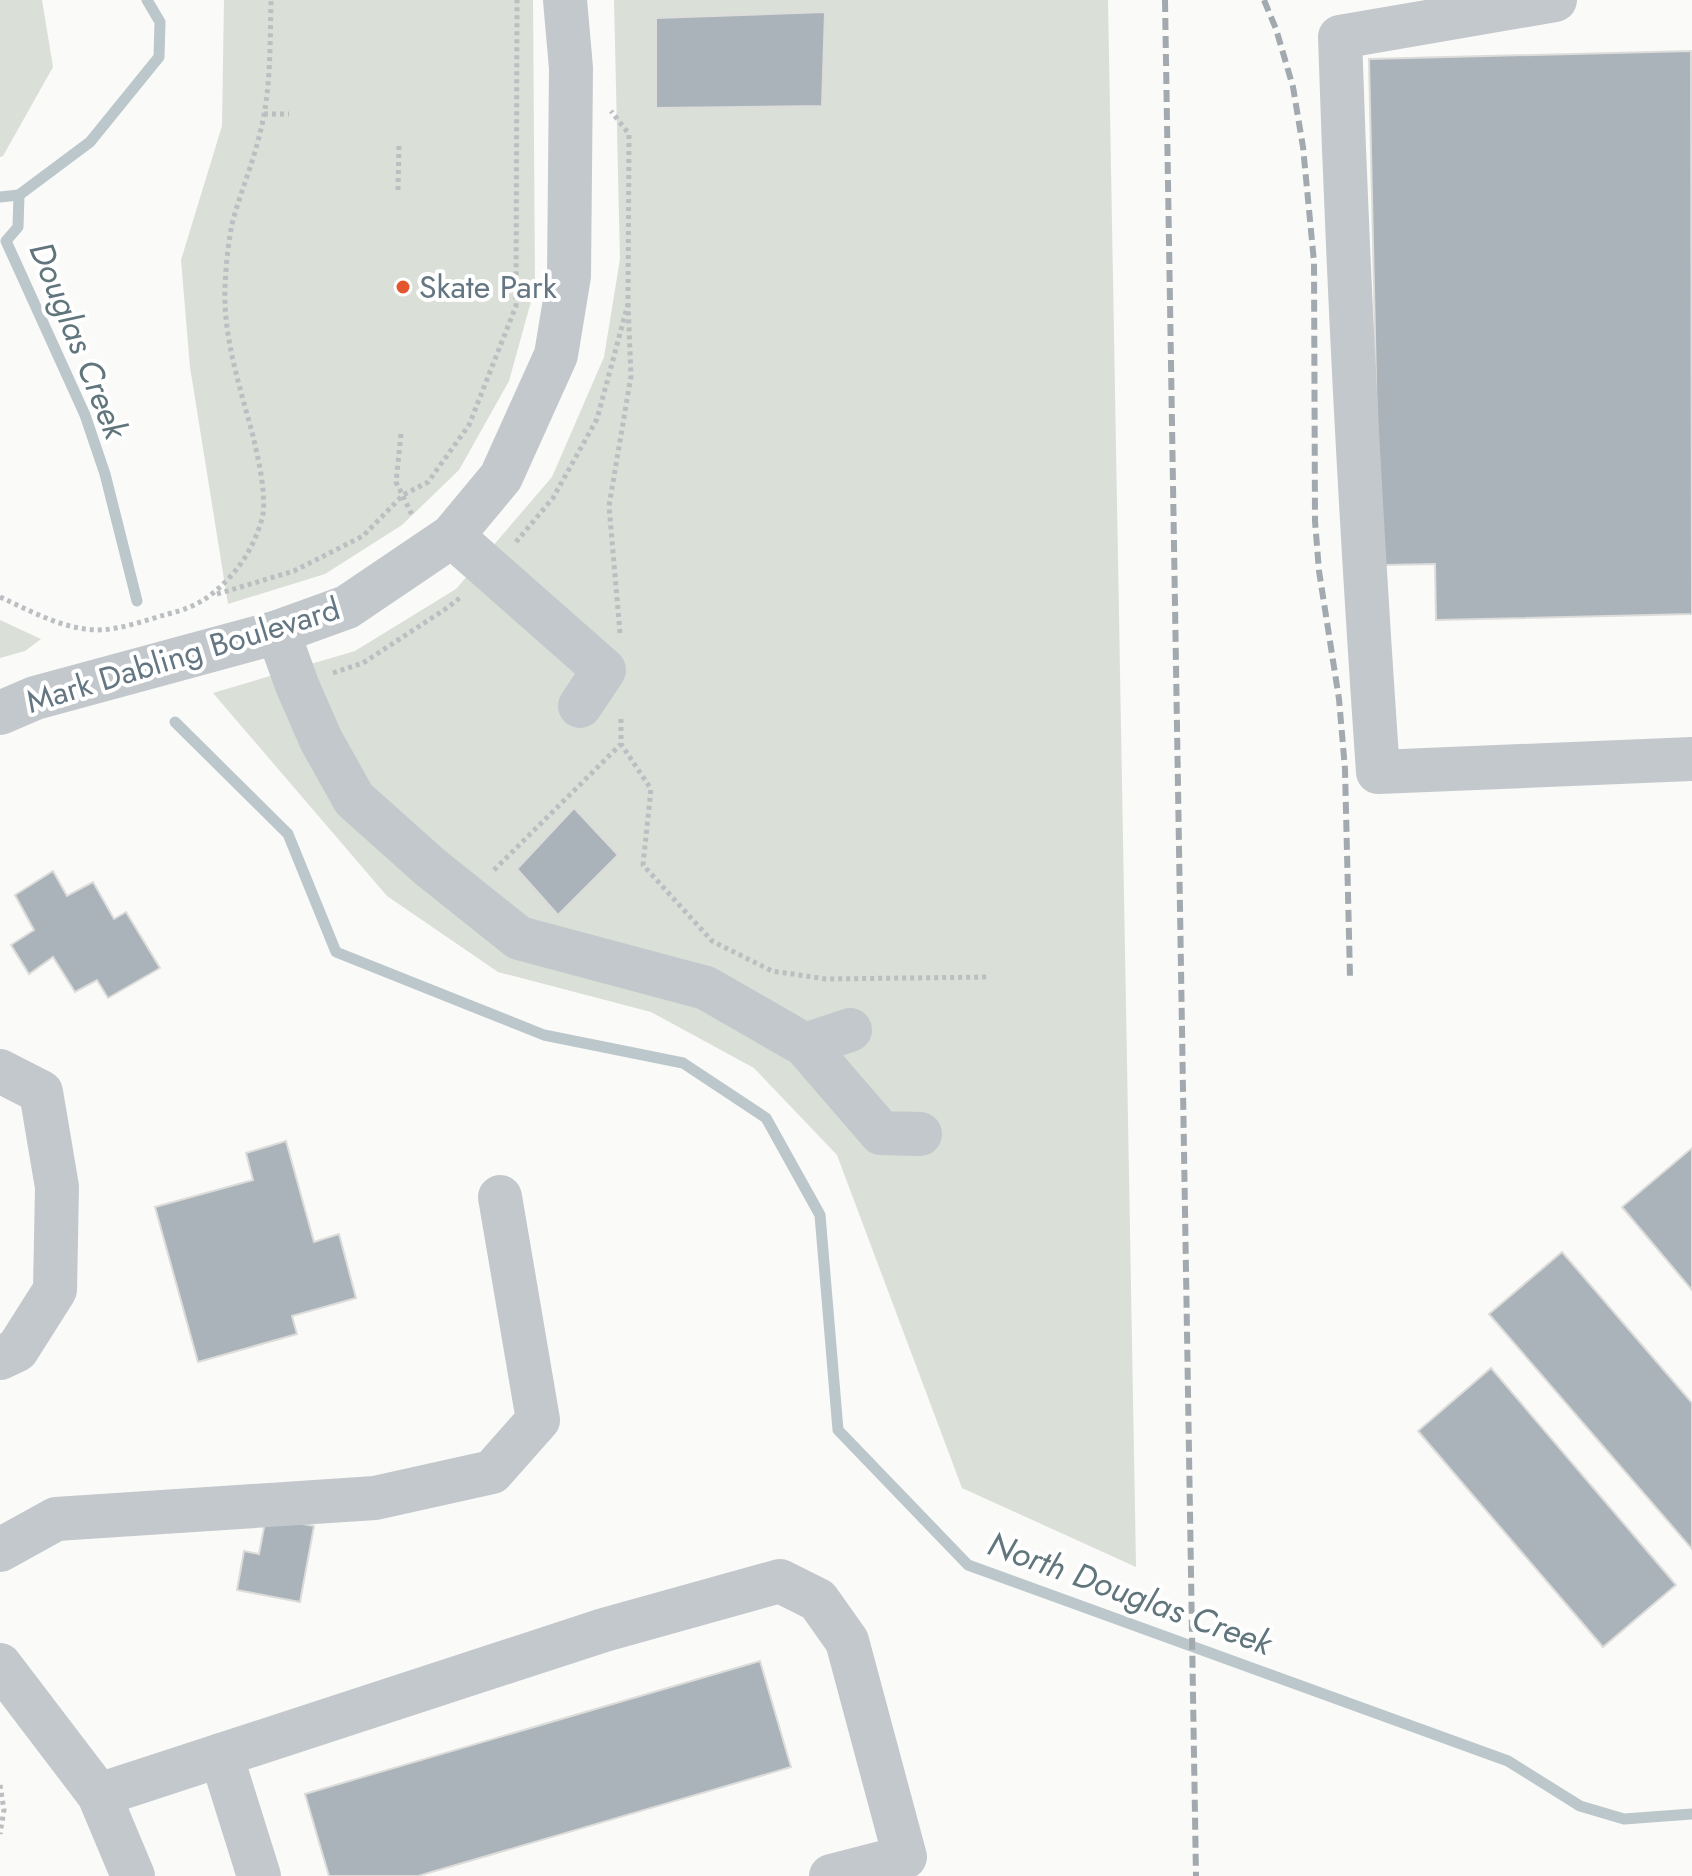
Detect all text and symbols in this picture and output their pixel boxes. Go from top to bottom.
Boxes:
water label: Douglas Creek [17,234,141,447]
place label: Skate Park [419,264,558,310]
marker: Skate Park [394,278,412,296]
street label: Mark Dabling Boulevard [20,585,346,725]
water label: North Douglas Creek [981,1519,1280,1668]

